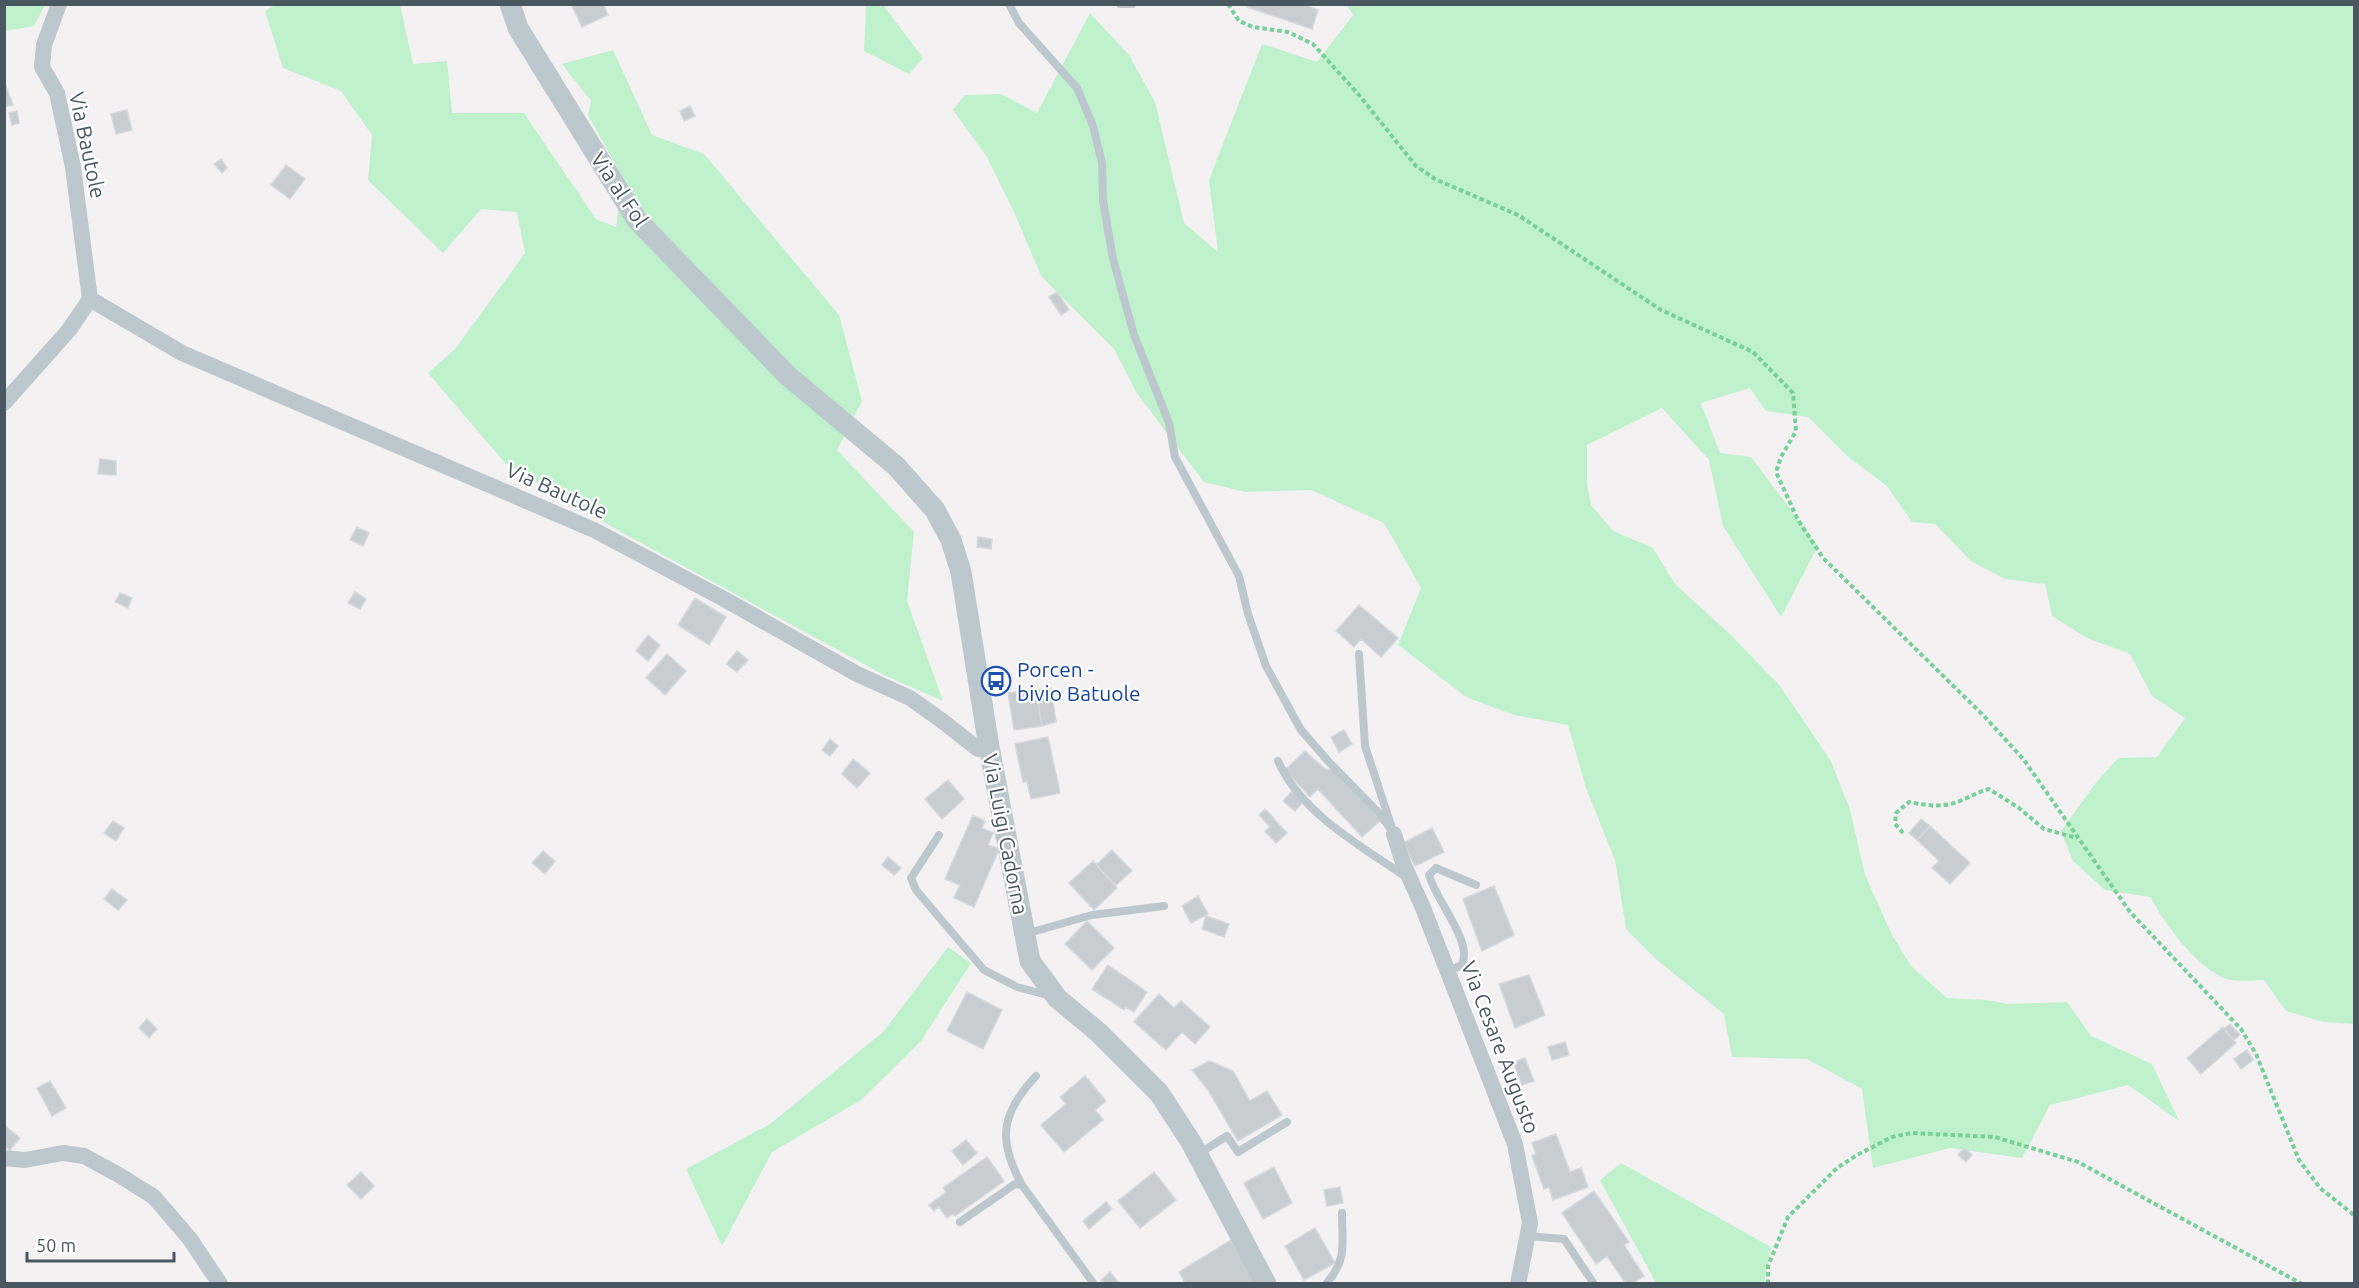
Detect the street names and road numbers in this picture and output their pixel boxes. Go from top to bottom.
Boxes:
street label: Via Bautole [65,89,111,201]
street label: Via al Fol [586,147,654,231]
street label: Via Bautole [503,457,611,523]
street label: Via Luigi Cadorna [979,751,1033,917]
street label: Via Cesare Augusto [1457,957,1545,1137]

